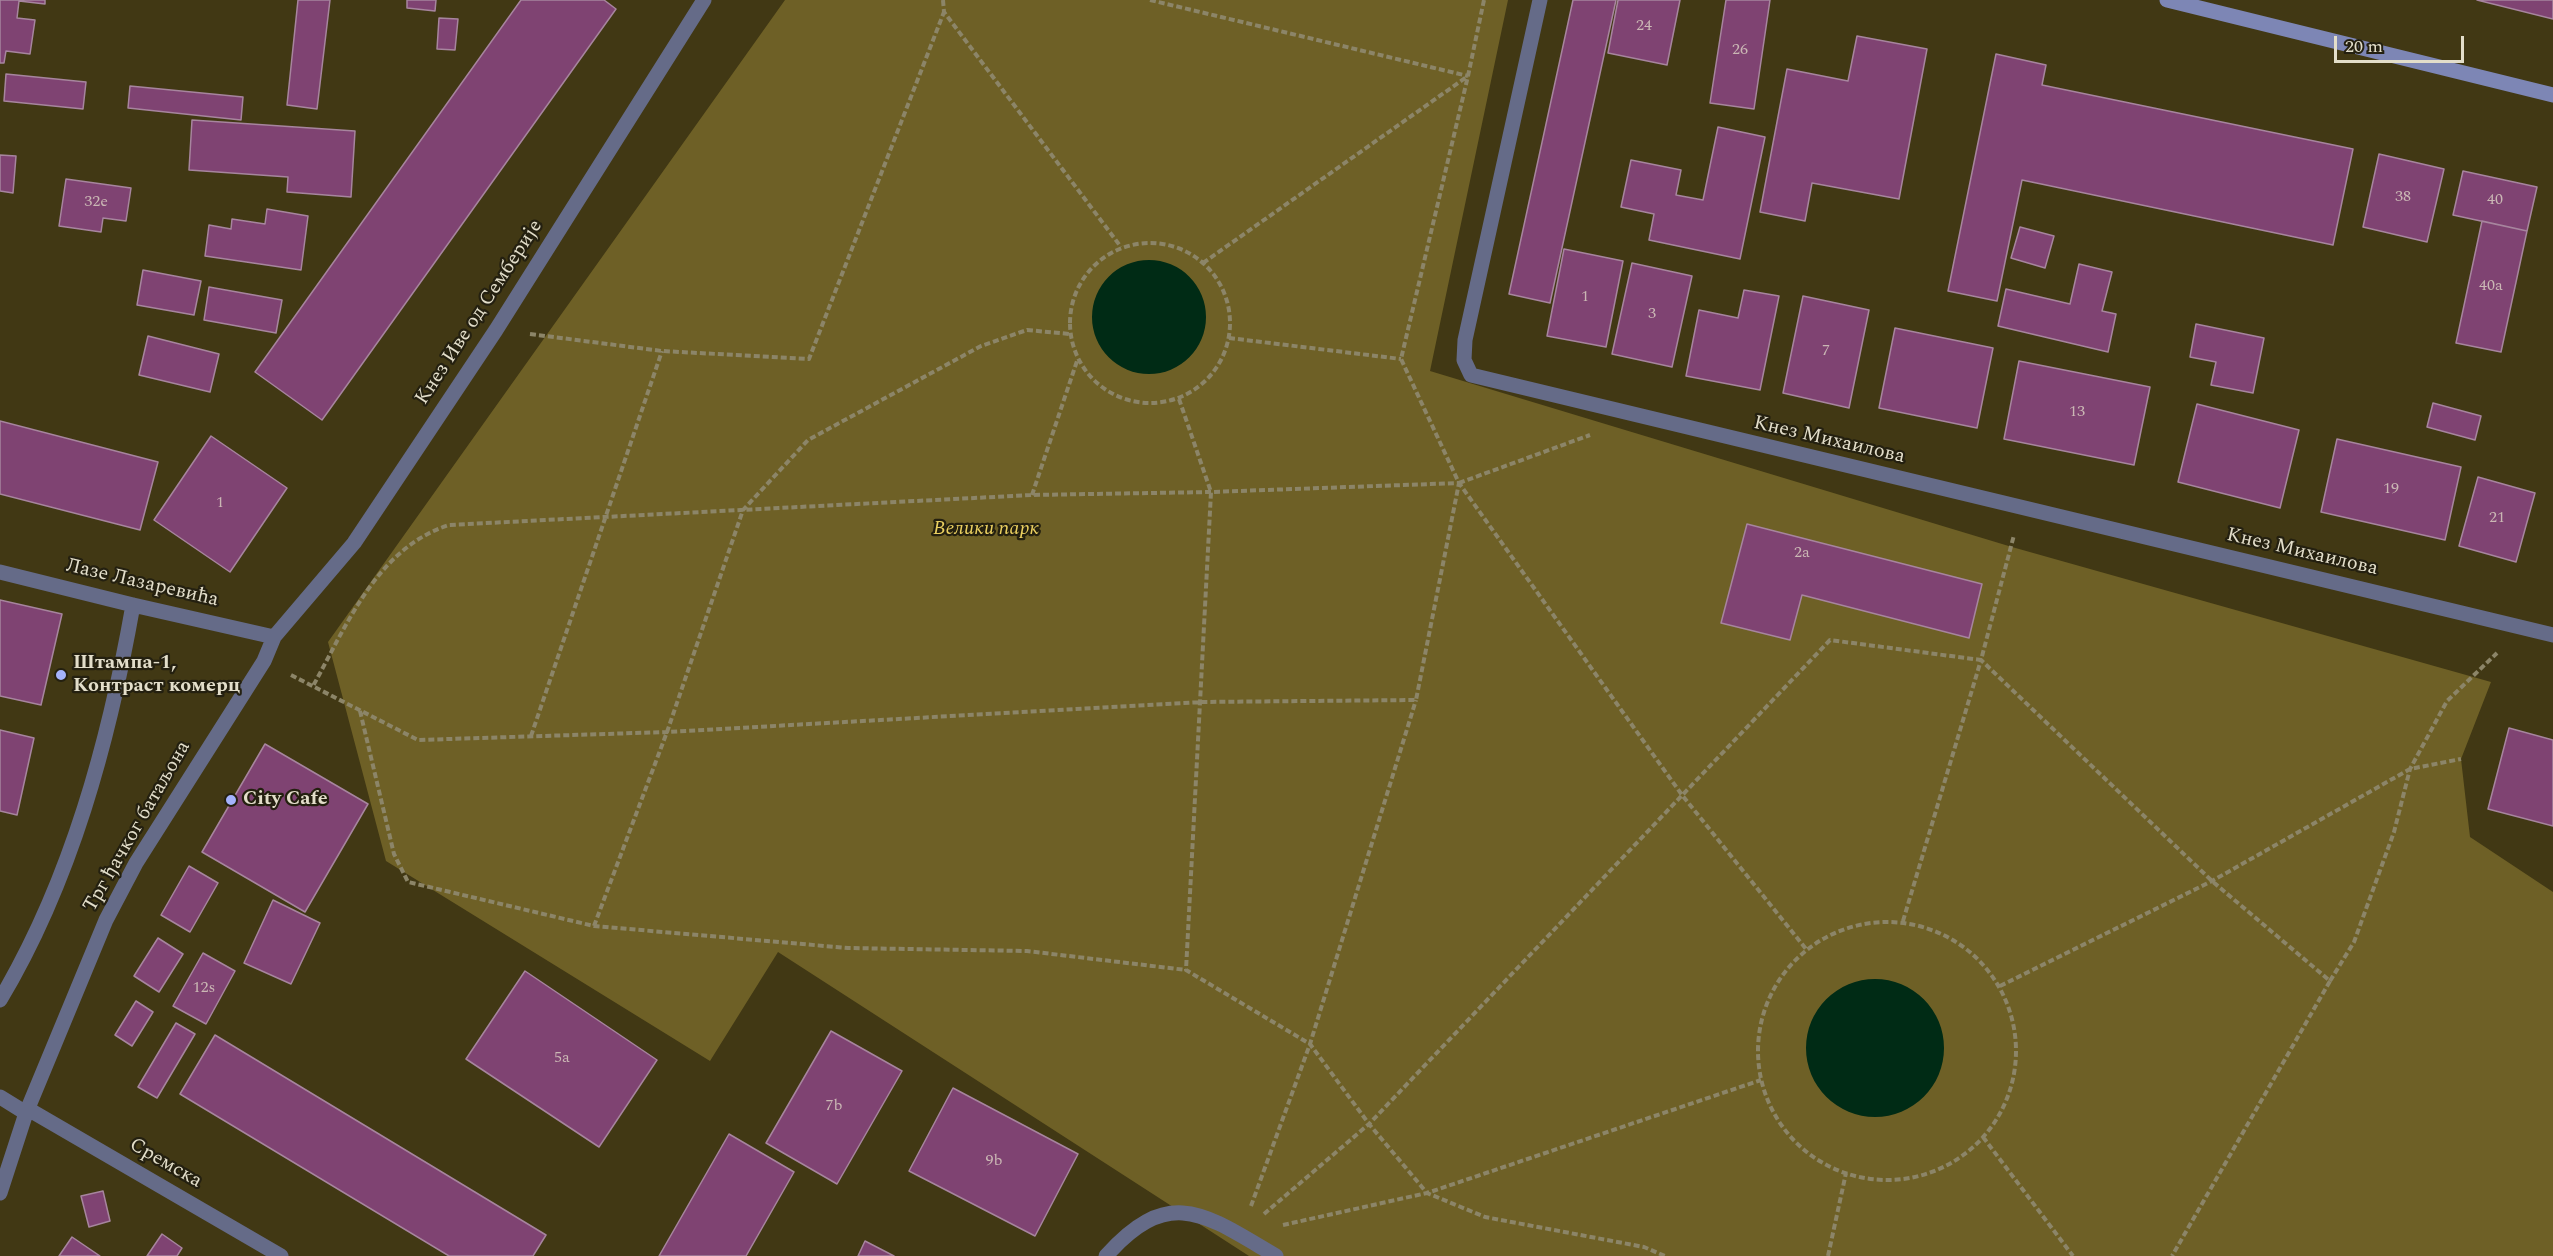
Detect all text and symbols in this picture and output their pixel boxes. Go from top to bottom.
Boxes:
house number: 24 [1636,17,1652,37]
scale bar [2337,24,2468,62]
text: 20 m [2345,33,2383,60]
house number: 26 [1732,41,1748,61]
house number: 38 [2395,188,2411,208]
house number: 40 [2487,191,2503,211]
house number: 32e [84,193,108,213]
street label: Кнез Иве од Семберије [411,216,549,410]
house number: 40a [2479,277,2503,297]
house number: 1 [1581,288,1589,308]
house number: 3 [1648,305,1656,325]
house number: 7 [1822,342,1830,362]
house number: 13 [2069,403,2085,423]
street label: Кнез Михаилова [1751,412,1907,470]
house number: 19 [2383,480,2399,500]
house number: 1 [216,494,224,514]
house number: 21 [2489,509,2505,529]
park label: Велики парк [933,518,1039,542]
street label: Кнез Михаилова [2224,524,2380,582]
house number: 2a [1794,544,1810,564]
street label: Лазе Лазаревића [63,555,221,613]
place label: Штампа-1, Контраст комерц [73,652,240,699]
marker: Штампа-1, Контраст комерц [54,668,68,682]
street label: Трг ђачког батаљона [79,737,197,917]
place label: City Cafe [243,788,328,812]
marker: City Cafe [224,793,238,807]
house number: 12s [193,979,215,999]
house number: 5a [554,1049,570,1069]
house number: 7b [826,1097,842,1117]
street label: Сремска [124,1134,206,1194]
house number: 9b [986,1152,1002,1172]

